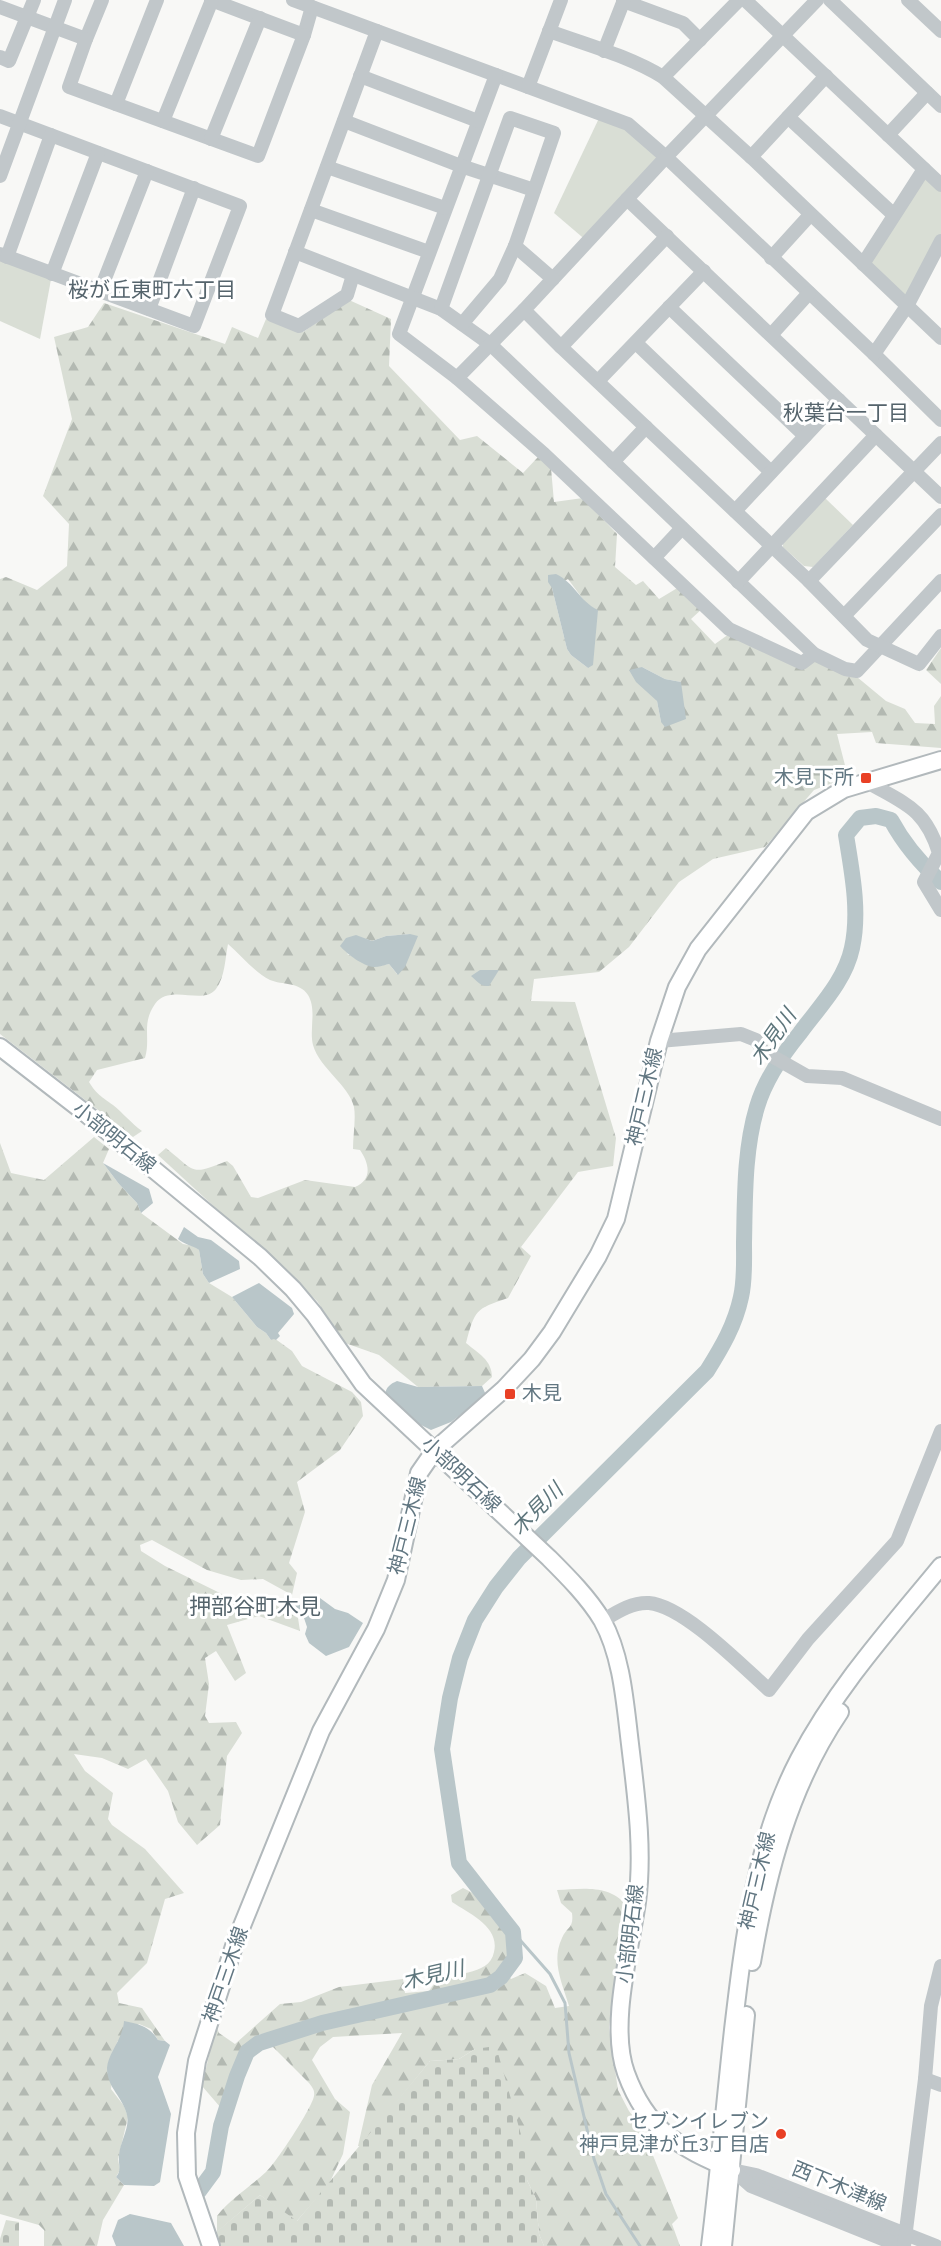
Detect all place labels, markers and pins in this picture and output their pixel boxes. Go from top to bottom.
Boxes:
place label: 木見下所 [774,764,854,792]
marker: 木見下所 [859,771,873,785]
place label: 木見 [522,1380,562,1408]
marker: 木見 [503,1387,517,1401]
place label: セブンイレブン 神戸見津が丘3丁目店 [579,2108,769,2159]
marker: セブンイレブン 神戸見津が丘3丁目店 [774,2127,788,2141]

